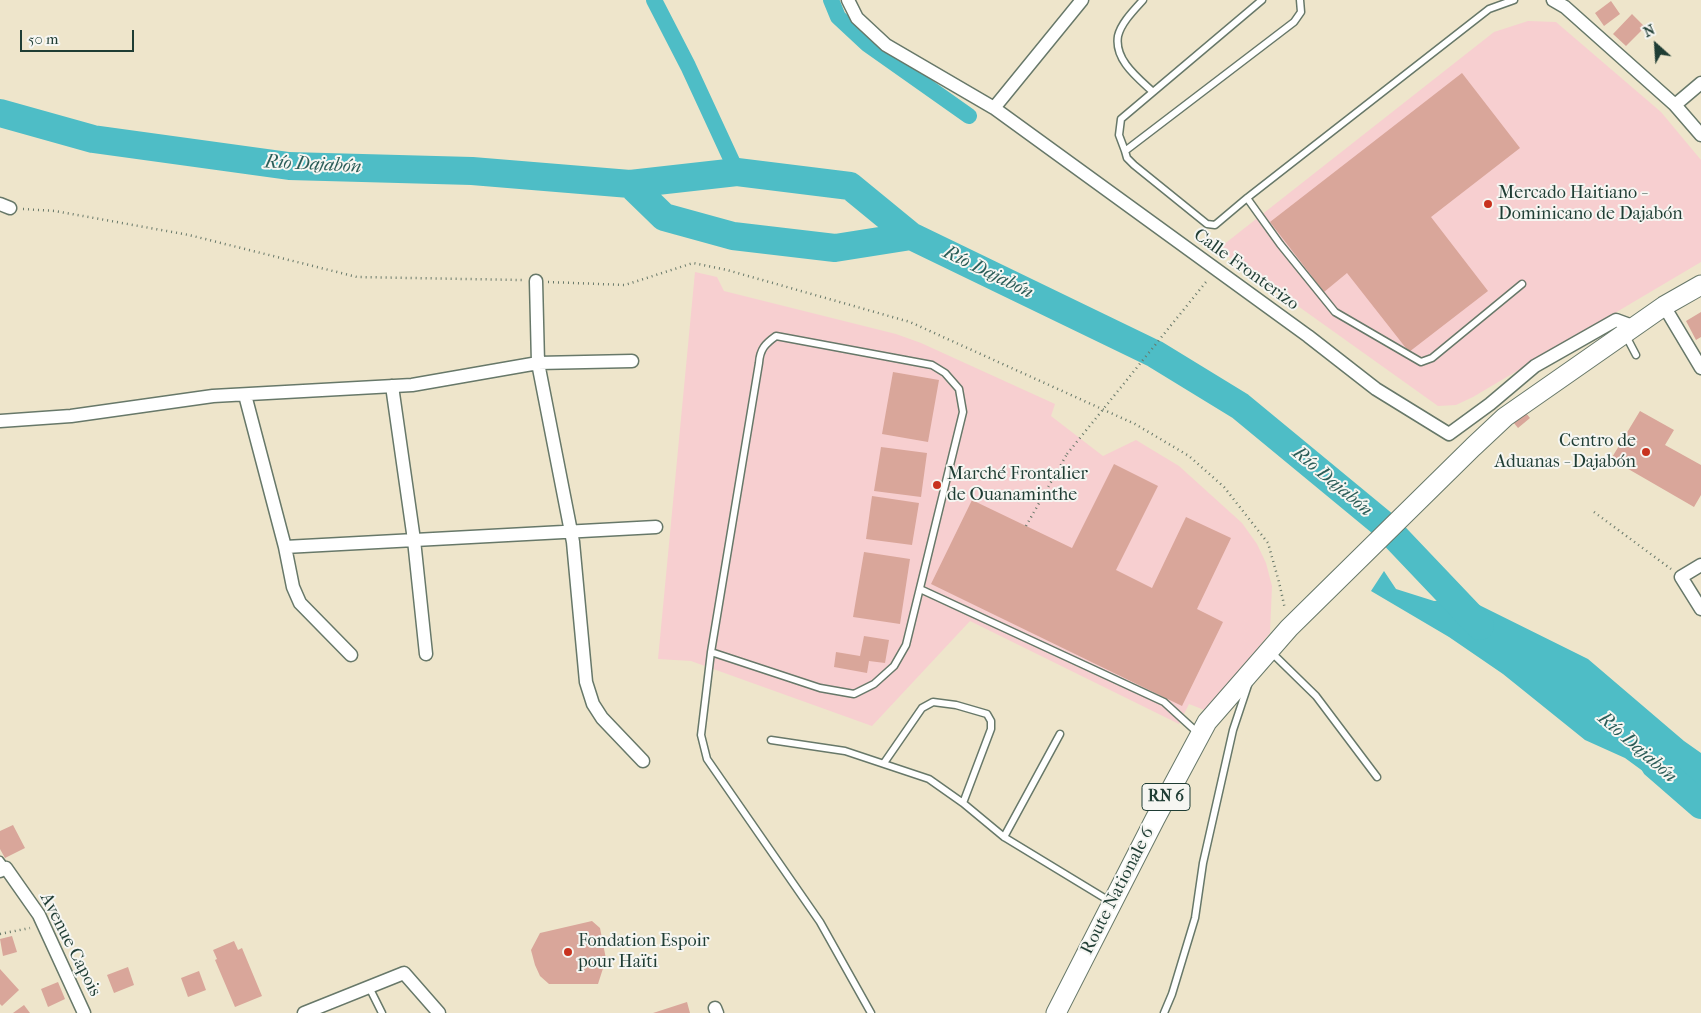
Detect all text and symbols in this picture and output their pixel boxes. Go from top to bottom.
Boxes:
scale bar [22,20,136,52]
north arrow [1631,20,1681,70]
text: N [1641,21,1658,41]
text: 50 m [28,30,58,48]
water label: Río Dajabón [264,151,362,179]
place label: Mercado Haitiano - Dominicano de Dajabón [1498,183,1683,225]
marker: Mercado Haitiano - Dominicano de Dajabón [1482,198,1494,210]
street label: Calle Fronterizo [1189,225,1303,315]
water label: Río Dajabón [939,242,1037,304]
place label: Centro de Aduanas - Dajabón [1494,431,1636,474]
water label: Río Dajabón [1288,442,1376,522]
marker: Centro de Aduanas - Dajabón [1640,446,1652,458]
place label: Marché Frontalier de Ouanaminthe [947,464,1088,506]
marker: Marché Frontalier de Ouanaminthe [931,479,943,491]
water label: Río Dajabón [1593,708,1681,788]
road number: RN 6 [1142,784,1190,810]
street label: Route Nationale 6 [1077,824,1159,958]
street label: Avenue Capois [35,890,105,1000]
place label: Fondation Espoir pour Haïti [578,931,709,974]
marker: Fondation Espoir pour Haïti [562,946,574,958]

